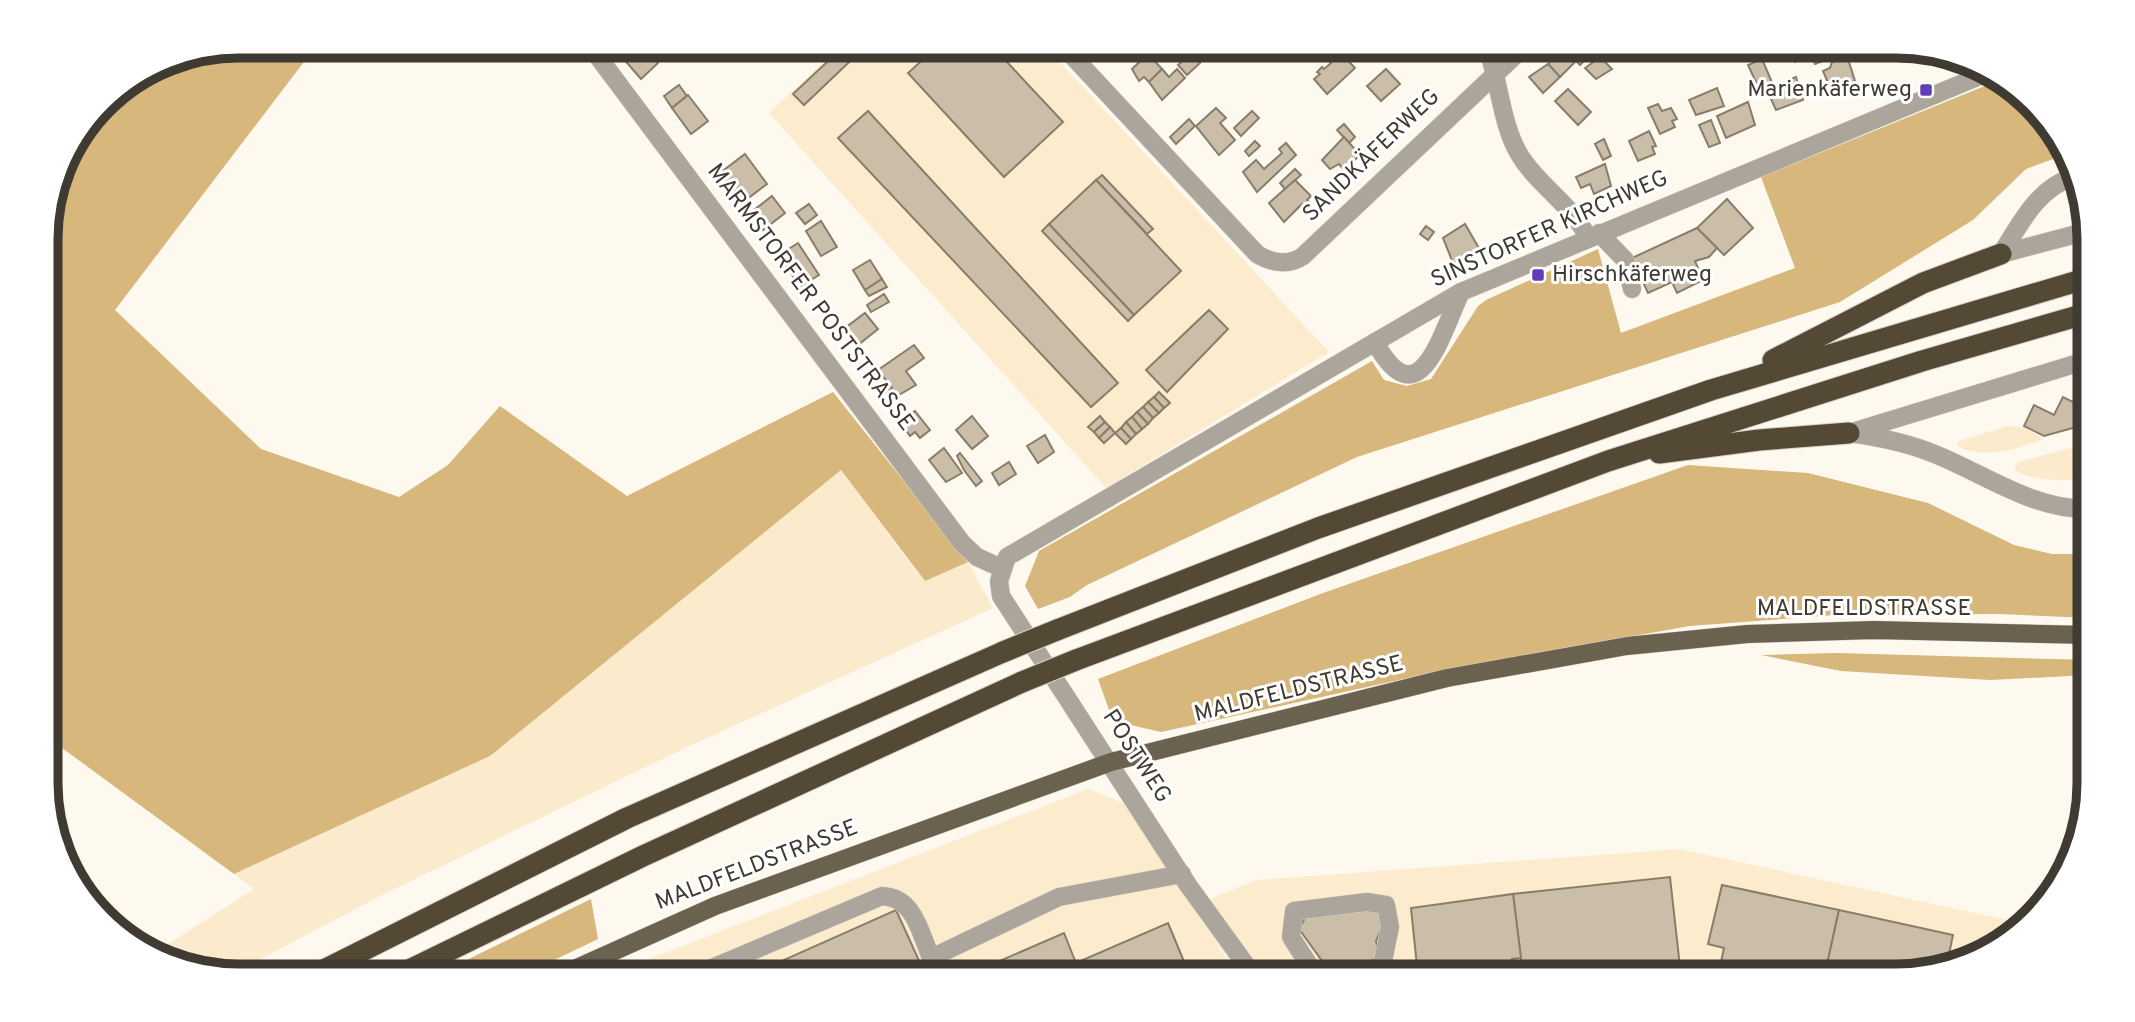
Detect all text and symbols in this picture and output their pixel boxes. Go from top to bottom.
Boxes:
place label: Marienkäferweg [1747,76,1912,105]
street label: SANDKÄFERWEG [1297,82,1447,229]
marker: Marienkäferweg [1918,82,1934,98]
street label: MARMSTORFER POSTSTRASSE [700,158,920,438]
street label: SINSTORFER KIRCHWEG [1427,165,1673,295]
place label: Hirschkäferweg [1552,261,1712,290]
marker: Hirschkäferweg [1530,267,1546,283]
street label: MALDFELDSTRASSE [1757,595,1971,624]
street label: MALDFELDSTRASSE [1191,650,1407,730]
street label: POSTWEG [1095,705,1177,809]
street label: MALDFELDSTRASSE [652,814,862,918]

